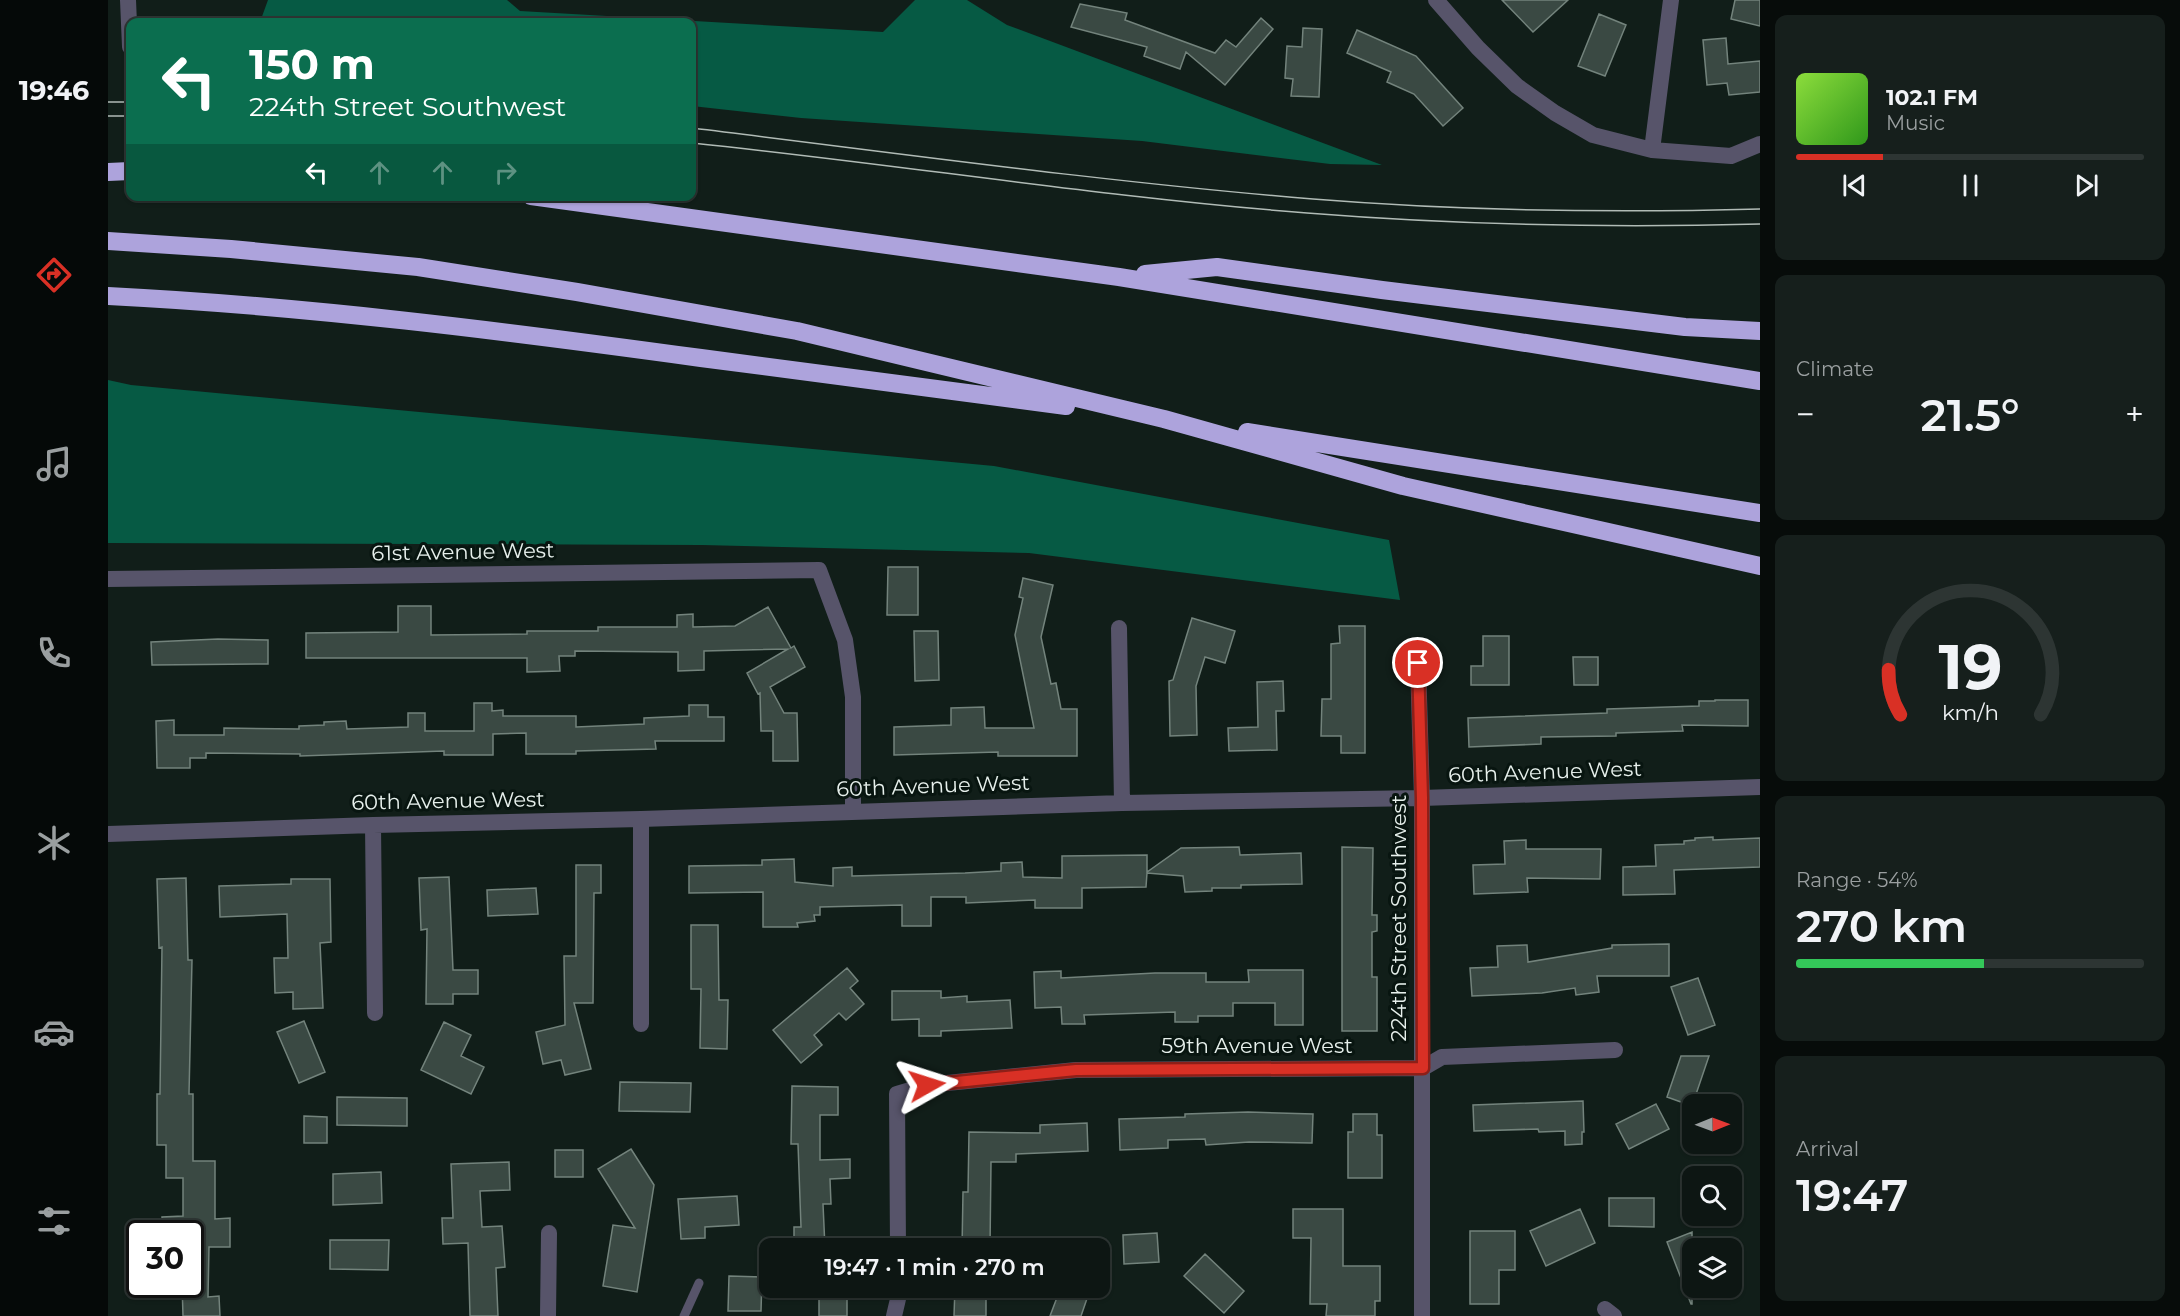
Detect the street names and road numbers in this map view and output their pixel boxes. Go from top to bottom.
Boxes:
street label: 61st Avenue West [371,537,555,566]
street label: 60th Avenue West [1448,756,1642,787]
street label: 60th Avenue West [836,770,1030,801]
street label: 60th Avenue West [351,786,545,815]
street label: 224th Street Southwest [1386,795,1411,1041]
street label: 59th Avenue West [1161,1033,1353,1058]

